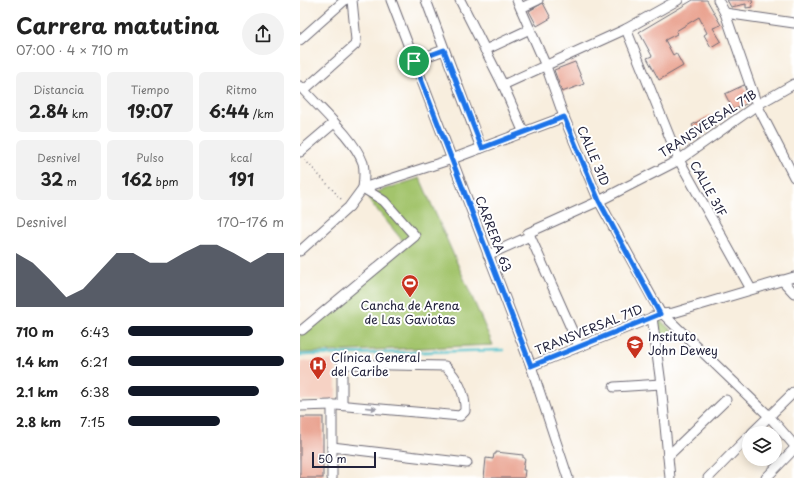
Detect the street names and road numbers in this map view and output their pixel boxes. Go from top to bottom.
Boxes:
street label: TRANSVERSAL 71B [655,85,760,161]
street label: CALLE 31D [573,123,615,188]
street label: CALLE 31F [686,157,732,220]
street label: CARRERA 63 [471,193,517,274]
street label: TRANSVERSAL 71D [532,299,645,359]

